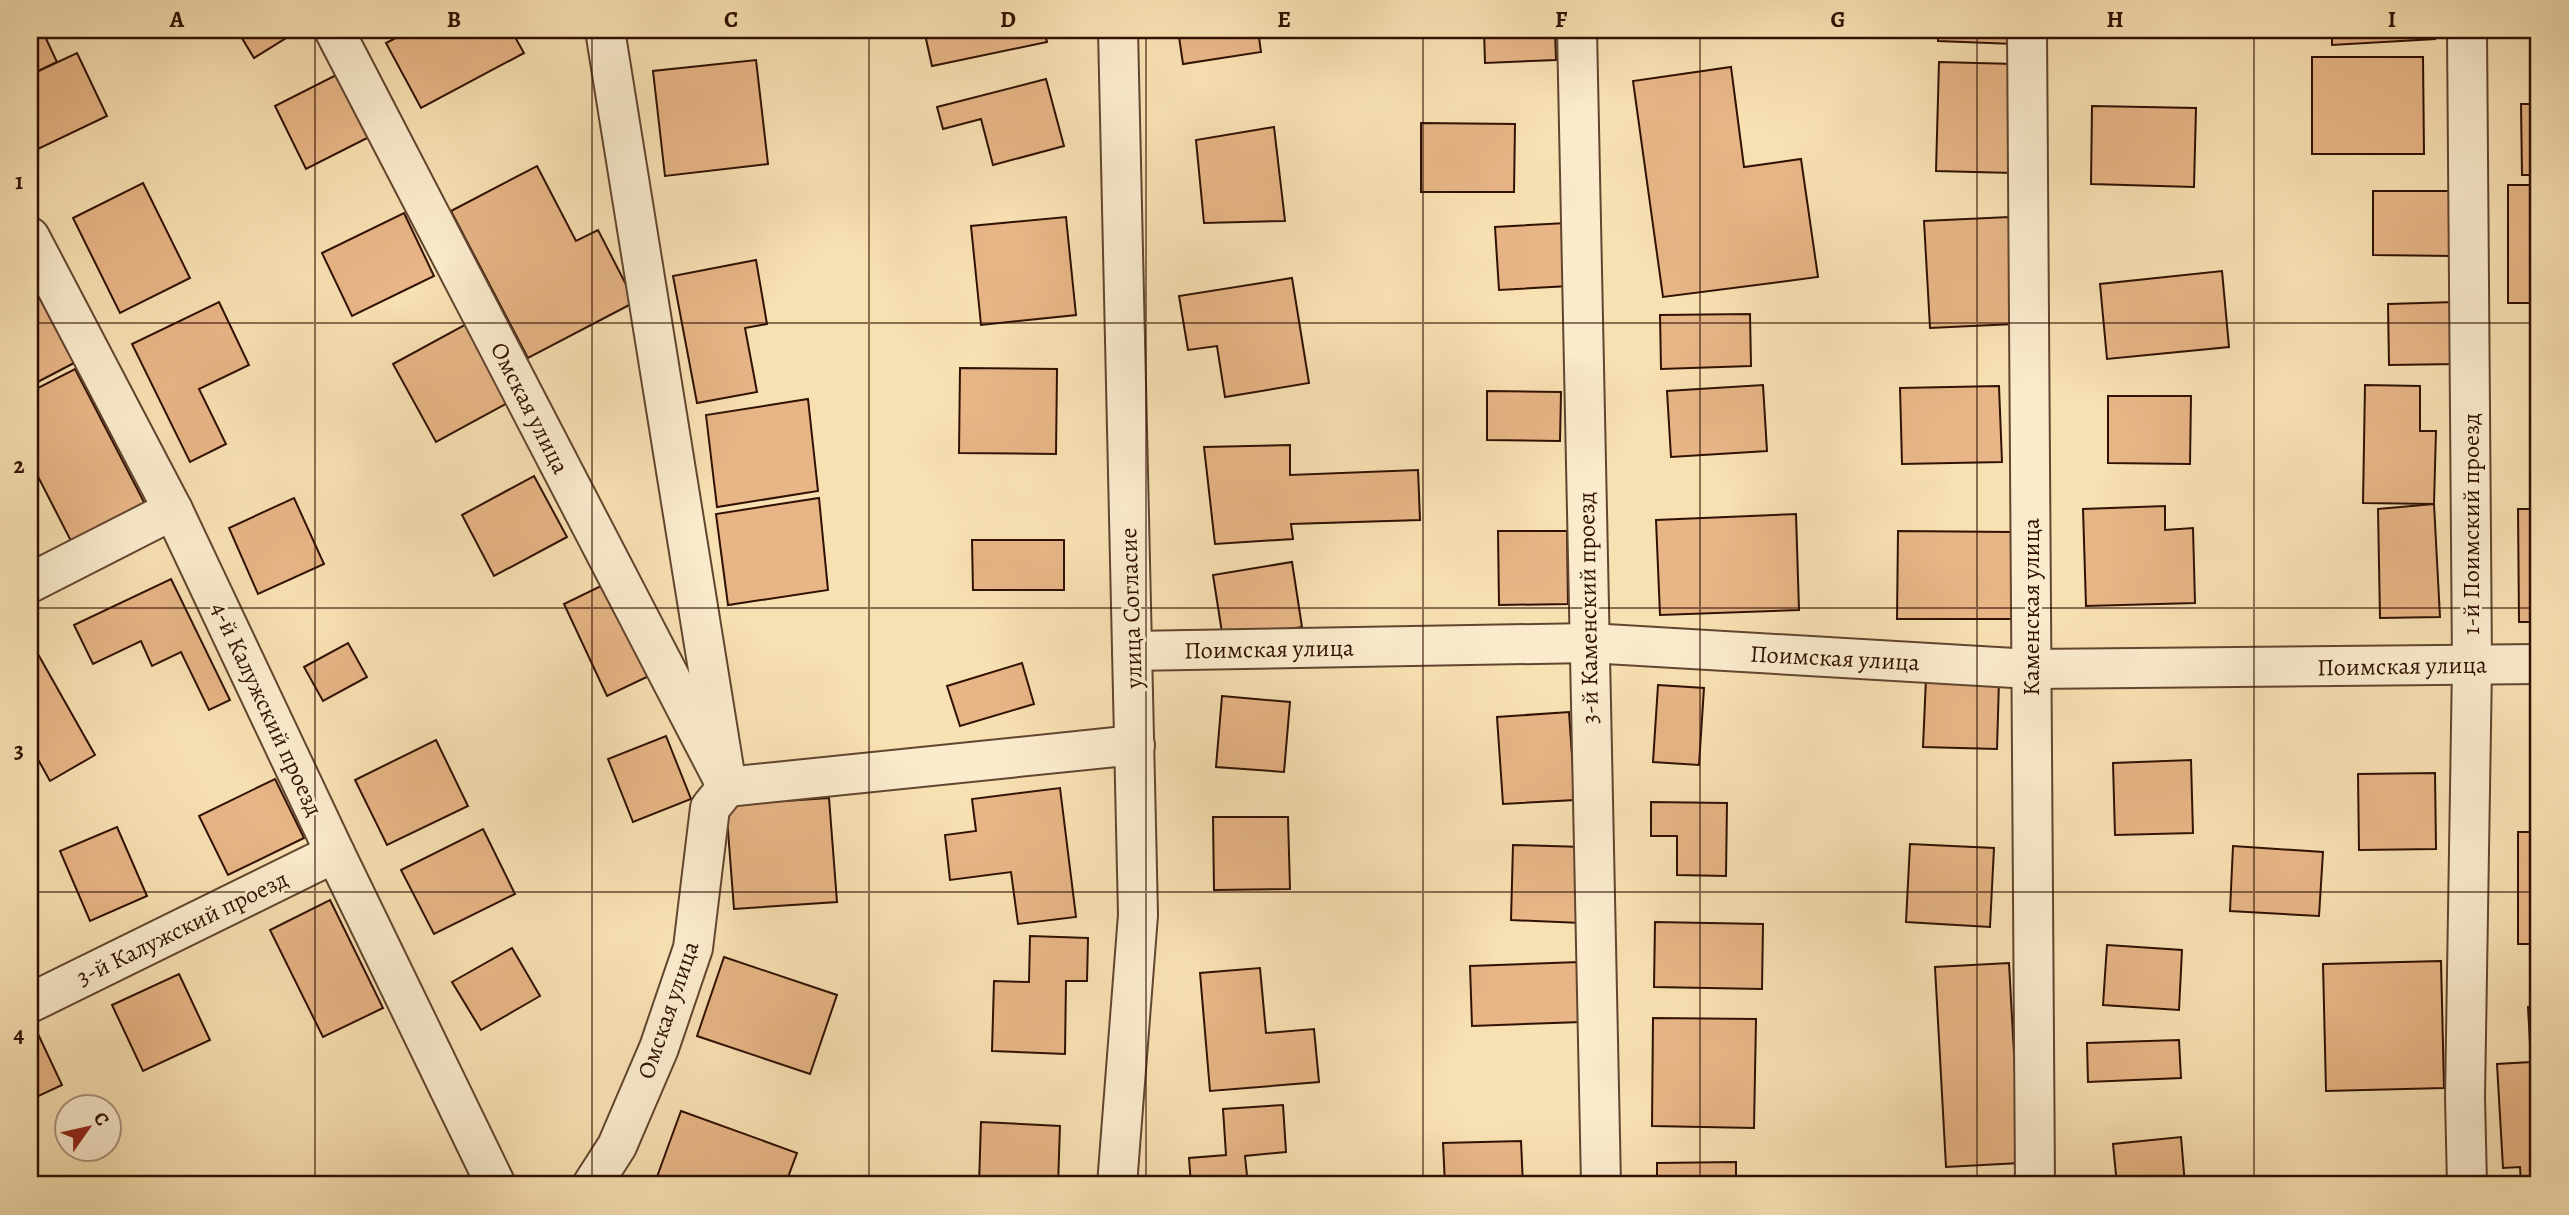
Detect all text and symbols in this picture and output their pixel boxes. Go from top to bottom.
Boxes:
text: A [169,4,185,35]
text: B [447,4,461,35]
text: C [724,4,738,35]
text: D [1000,4,1016,35]
text: E [1277,4,1291,35]
text: F [1555,4,1568,35]
text: G [1830,4,1846,35]
text: H [2106,4,2124,35]
text: I [2388,4,2396,35]
text: 1 [15,166,23,197]
street label: Омская улица [483,337,577,479]
street label: 1-й Поимский проезд [2455,413,2487,635]
text: 2 [13,450,25,481]
street label: 3-й Каменский проезд [1570,492,1606,724]
street label: Каменская улица [2015,518,2047,696]
street label: улица Согласие [1112,527,1150,690]
street label: 4-й Калужский проезд [203,597,331,821]
street label: Поимская улица [1184,632,1354,666]
street label: Поимская улица [1749,638,1921,678]
street label: Поимская улица [2317,649,2487,683]
text: 3 [14,735,24,766]
street label: 3-й Калужский проезд [71,863,293,993]
street label: Омская улица [629,937,707,1083]
text: 4 [14,1019,25,1050]
north arrow [52,1092,122,1162]
text: С [87,1107,115,1131]

